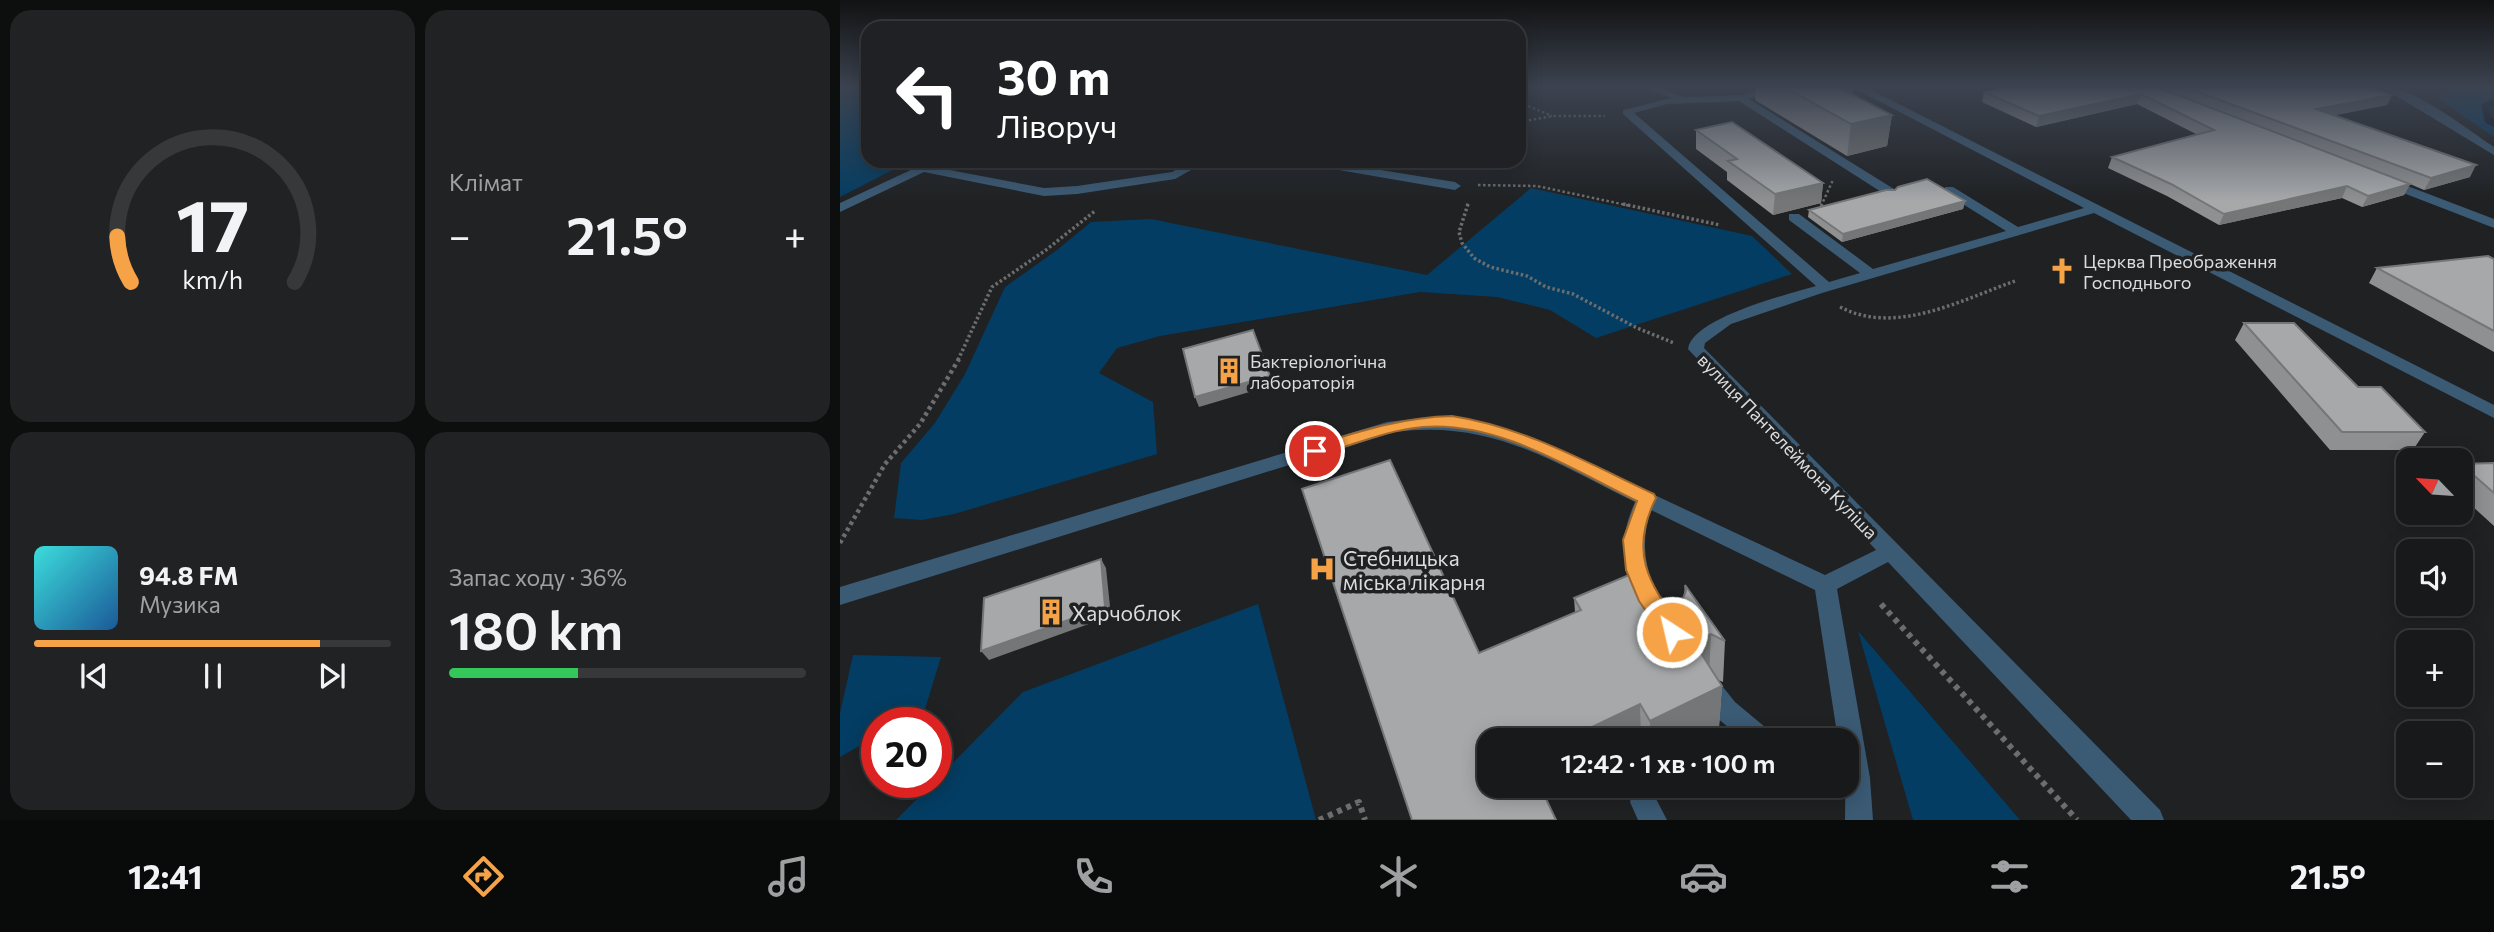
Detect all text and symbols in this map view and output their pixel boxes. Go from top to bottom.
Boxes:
text: 30 m [997,45,1110,105]
icon: left [882,49,973,140]
text: Ліворуч [997,105,1117,145]
text: Клімат [449,168,523,196]
text: 17 [176,178,249,267]
text: 21.5° [566,202,688,266]
text: − [449,211,471,258]
text: + [784,211,806,258]
place label: Церква Преображення Господнього [2083,250,2277,293]
church icon: Церква Преображення Господнього [2047,256,2077,286]
text: km/h [182,264,243,294]
street label: вулиця Пантелеймона Куліша [1693,349,1883,543]
place label: Бактеріологічна лабораторія [1250,350,1387,393]
building icon: Бактеріологічна лабораторія [1214,356,1244,386]
pin [1285,421,1345,481]
icon: arrive [1296,432,1334,470]
north arrow [2396,448,2473,525]
map controls [2396,448,2473,798]
button: sound [2396,539,2473,616]
place label: Стебницька міська лікарня [1343,545,1486,594]
hospital icon: Стебницька міська лікарня [1307,554,1337,584]
text: 94.8 FM [139,559,239,590]
text: Запас ходу · 36% [449,563,627,591]
text: Музика [139,590,221,618]
position arrow [1635,595,1709,669]
text: 180 km [449,597,623,661]
building icon: Харчоблок [1036,597,1066,627]
place label: Харчоблок [1072,600,1182,625]
button: + [2396,630,2473,707]
icon: previous [75,657,113,695]
icon: pause [194,657,232,695]
icon: next [313,657,351,695]
speed limit sign: 20 [861,707,952,798]
button: − [2396,721,2473,798]
text: 12:42 · 1 хв · 100 m [1561,747,1775,778]
icon: directions [459,852,508,901]
icon: music [764,852,813,901]
icon: phone [1069,852,1118,901]
icon: climate [1374,852,1423,901]
icon: car [1679,852,1728,901]
icon: filters [1985,852,2034,901]
text: 12:41 [128,856,202,896]
text: 21.5° [2290,856,2366,896]

